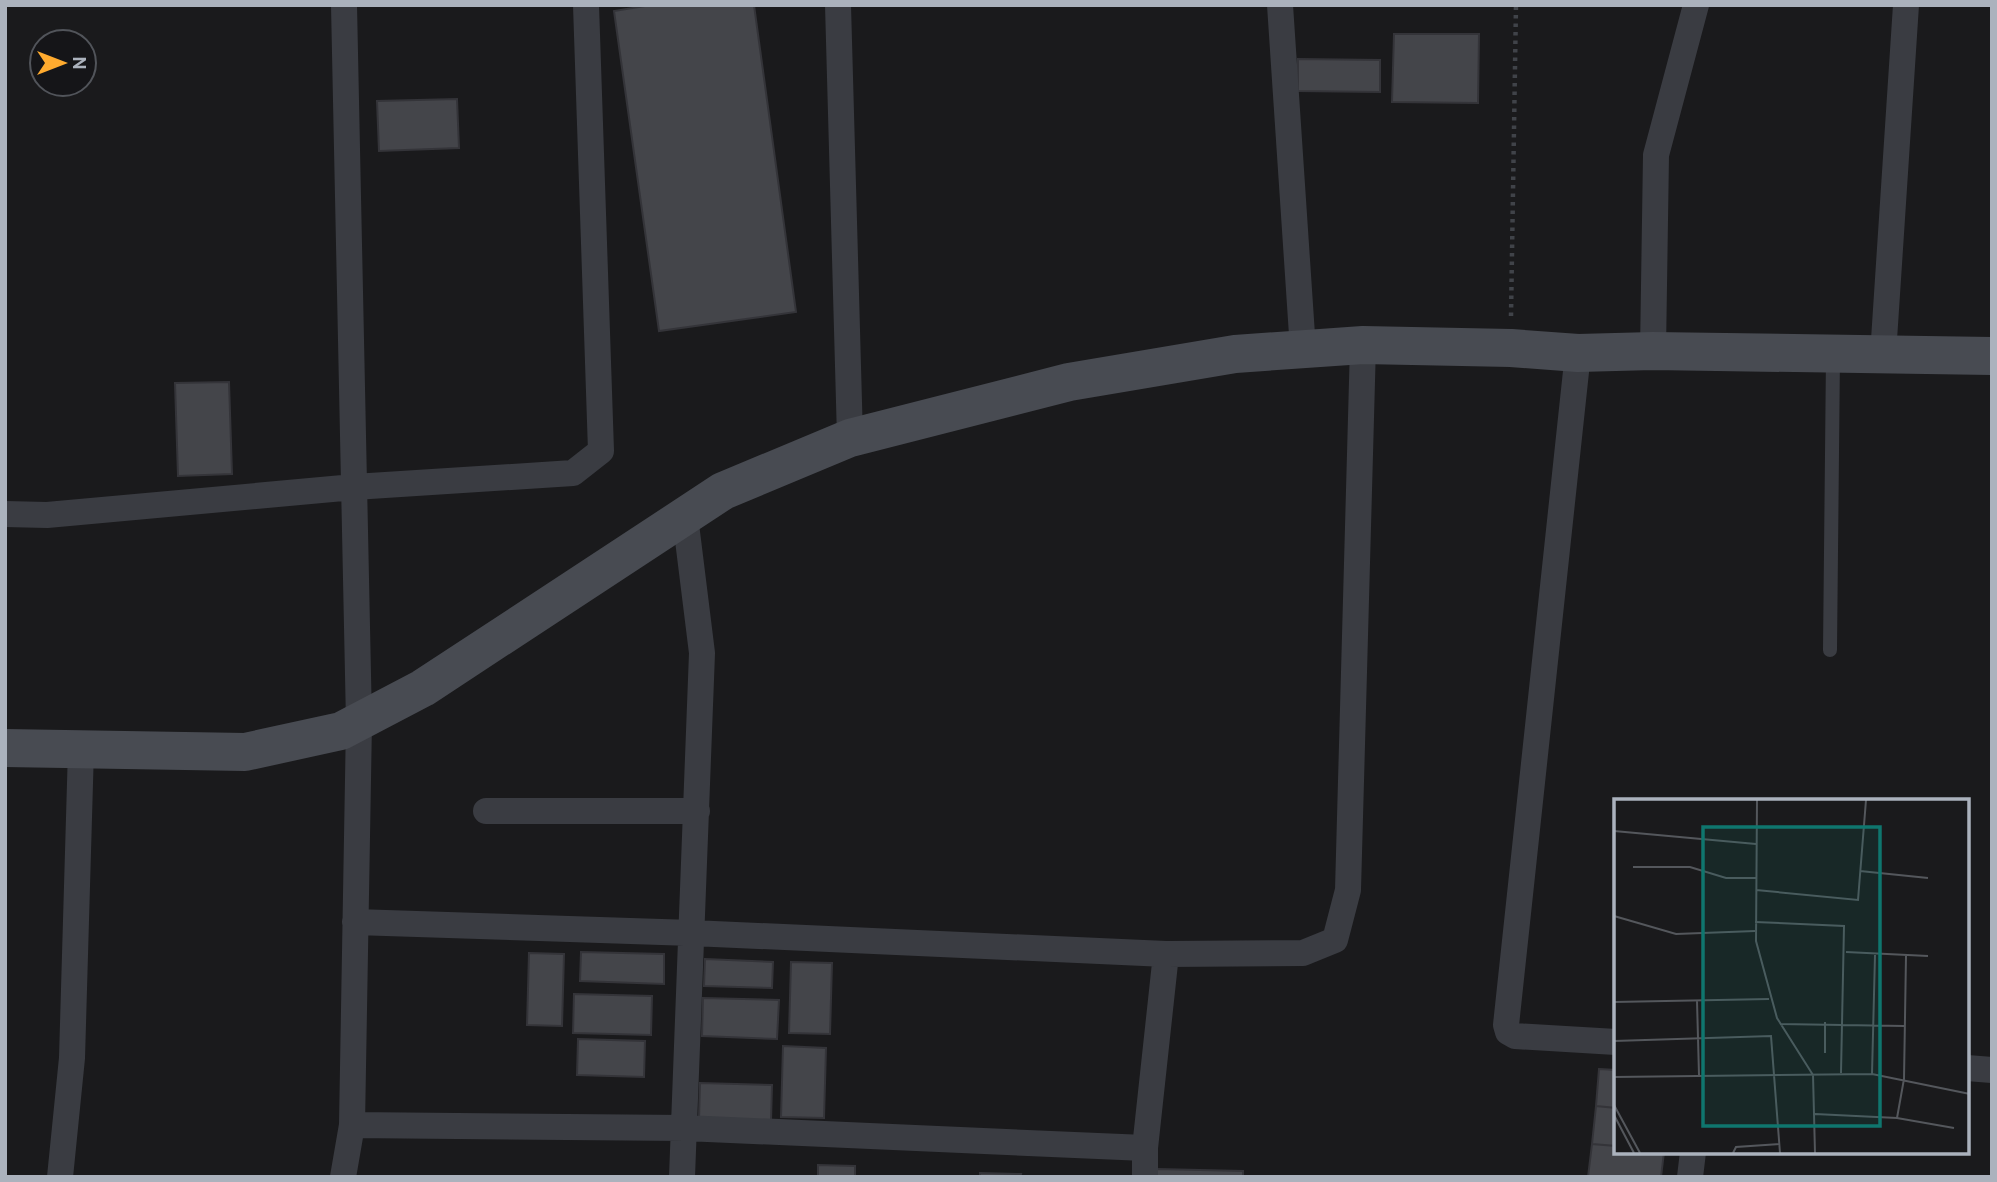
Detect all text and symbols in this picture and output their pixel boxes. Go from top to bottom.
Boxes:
north arrow [28,28,98,98]
text: N [66,56,90,70]
inset map [1614,799,1969,1154]

